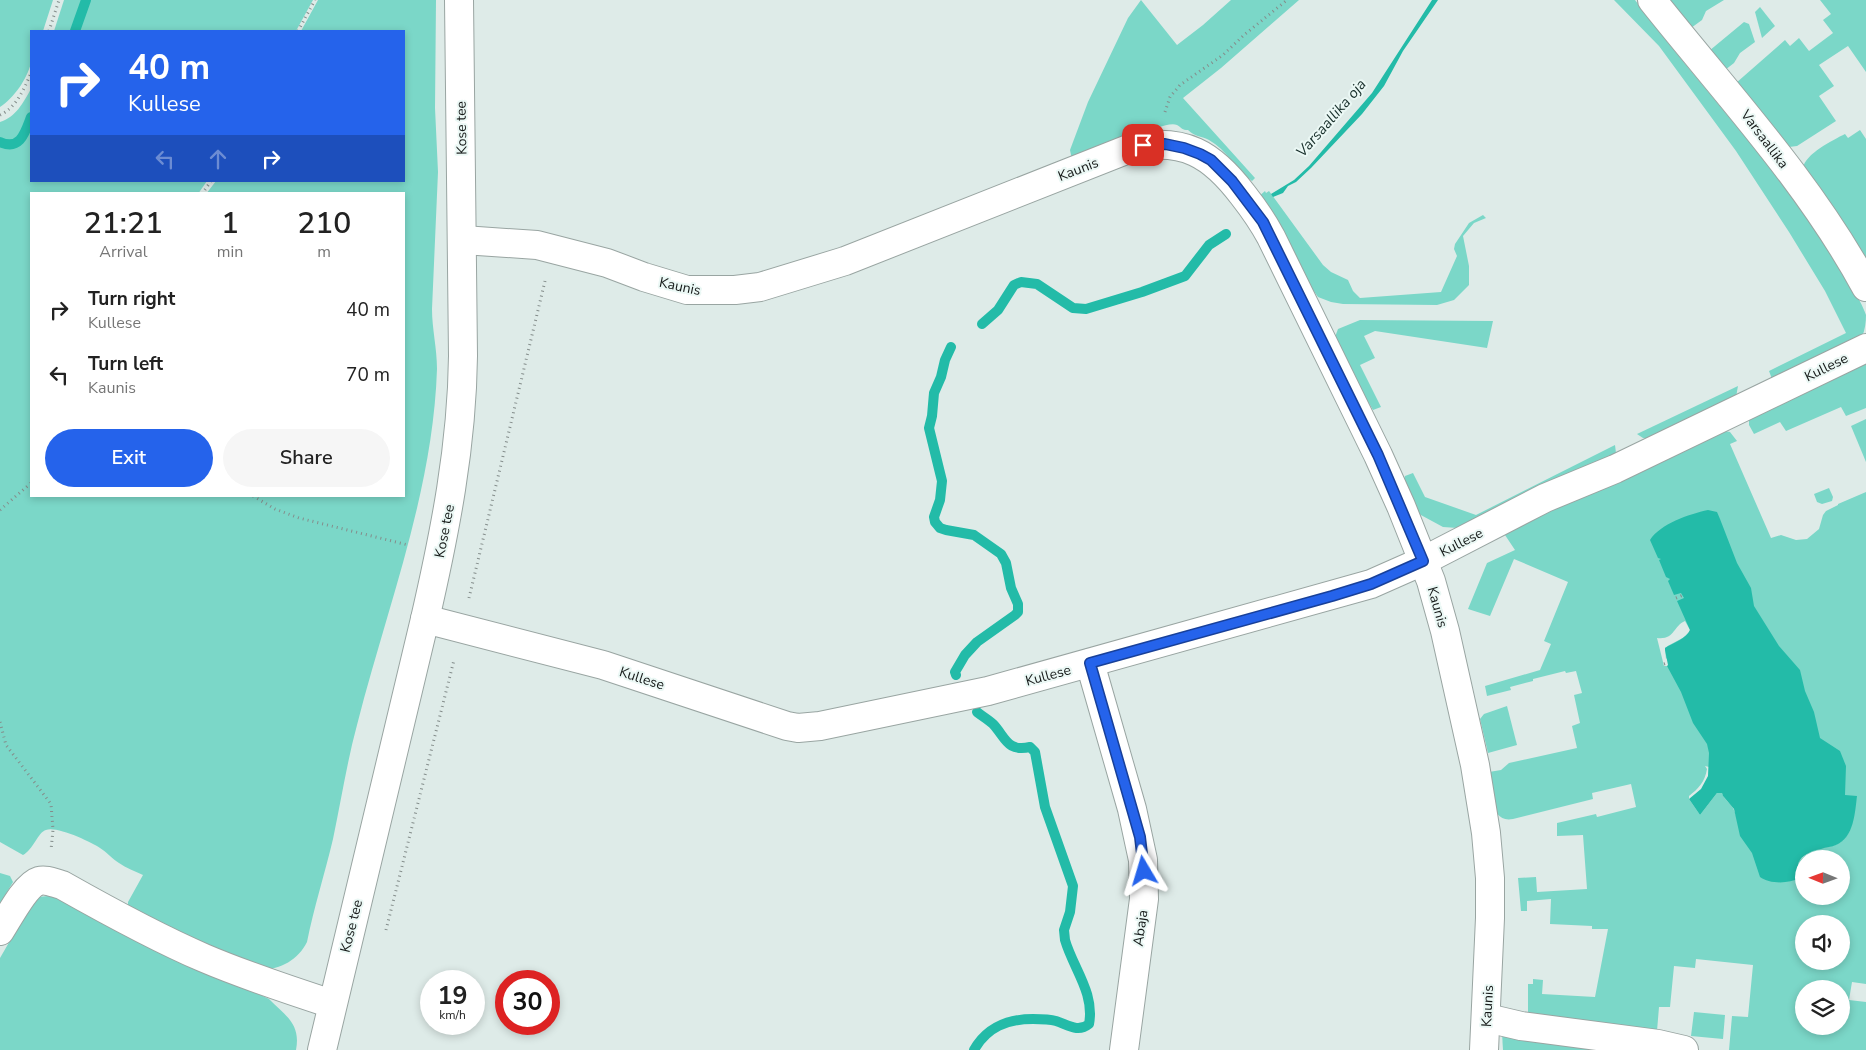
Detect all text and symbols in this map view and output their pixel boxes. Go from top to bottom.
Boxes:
text: 40 m [128,44,210,91]
icon: right [45,50,110,115]
water label: Varsaallika oja [1292,75,1370,161]
text: Kullese [128,89,201,119]
street label: Kose tee [452,101,471,155]
street label: Varsaallika [1736,105,1793,172]
pin [1122,124,1164,166]
icon: arrive [1129,131,1157,159]
icon: left [151,145,179,173]
icon: ahead [204,145,232,173]
icon: right [257,145,285,173]
street label: Kaunis [1055,153,1101,186]
text: 21:21 [84,203,163,244]
text: 1 [221,203,239,244]
text: 210 [297,203,351,244]
text: Arrival [99,241,147,263]
text: min [217,241,243,263]
text: m [317,241,331,263]
street label: Kaunis [657,273,703,300]
text: Turn right [88,286,175,312]
icon: right [45,296,73,324]
text: 40 m [346,297,390,323]
text: Kullese [88,312,141,334]
street label: Kullese [1801,349,1851,386]
text: Turn left [88,351,163,377]
icon: left [45,361,73,389]
text: 70 m [346,362,390,388]
text: Kaunis [88,377,136,399]
button: Exit [45,429,213,487]
button: Share [223,429,390,487]
street label: Kose tee [430,503,459,559]
street label: Kullese [1436,523,1486,561]
street label: Kaunis [1423,584,1453,630]
street label: Kullese [1023,660,1073,691]
street label: Kullese [617,662,667,695]
position arrow [1117,844,1169,896]
north arrow [1795,850,1850,905]
map controls [1795,850,1850,1035]
street label: Kose tee [336,898,367,955]
street label: Abaja [1129,909,1152,947]
button: sound [1795,915,1850,970]
speed limit sign: 30 [495,970,560,1035]
text: 19 [437,979,468,1013]
button: layers [1795,980,1850,1035]
street label: Kaunis [1477,984,1498,1027]
text: km/h [439,1007,466,1023]

